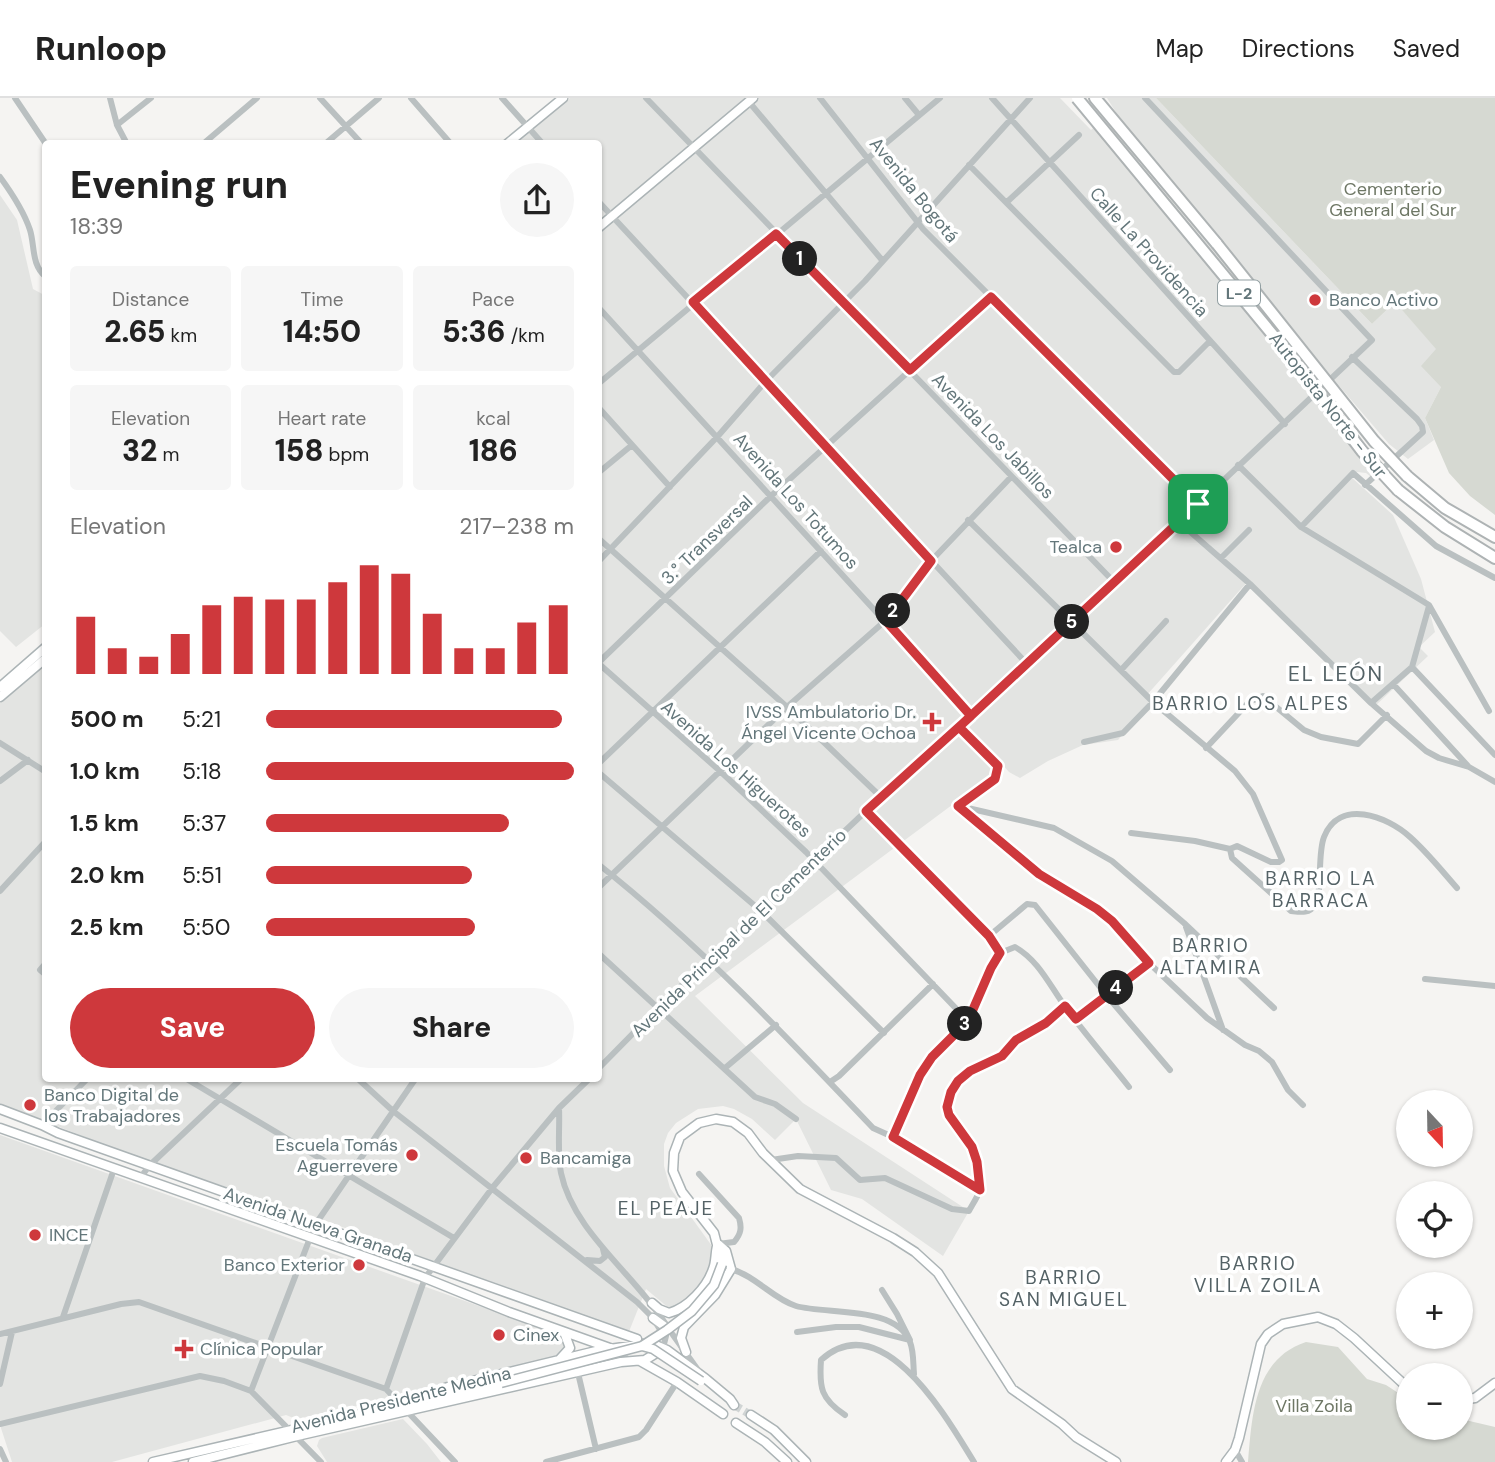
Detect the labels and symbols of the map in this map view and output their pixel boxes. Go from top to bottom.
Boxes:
street label: Avenida Bogotá [864,132,964,248]
park label: Cementerio General del Sur [1329,177,1457,222]
street label: Calle La Providencia [1084,182,1214,322]
pin: 1 [782,242,818,276]
road number: L-2 [1218,280,1260,306]
place label: Banco Activo [1329,288,1438,312]
marker: Banco Activo [1307,292,1323,308]
street label: Autopista Norte - Sur [1263,327,1393,483]
street label: Avenida Los Jabillos [927,368,1059,504]
street label: Avenida Los Totumos [728,427,864,575]
pin [1168,474,1228,534]
street label: 3.° Transversal [656,490,758,590]
place label: Tealca [1049,535,1102,559]
marker: Tealca [1108,539,1124,555]
pin: 2 [876,594,910,628]
pin: 5 [1054,604,1090,640]
district label: EL LEÓN [1288,660,1384,688]
district label: BARRIO LOS ALPES [1152,691,1350,716]
street label: Avenida Los Higuerotes [656,695,816,843]
place label: IVSS Ambulatorio Dr. Ángel Vicente Ochoa [741,700,916,745]
marker: IVSS Ambulatorio Dr. Ángel Vicente Ochoa [922,712,942,732]
street label: Avenida Principal de El Cementerio [626,823,852,1043]
district label: BARRIO LA BARRACA [1265,866,1377,913]
district label: BARRIO ALTAMIRA [1160,933,1262,980]
pin: 4 [1098,970,1134,1006]
pin: 3 [948,1006,982,1042]
place label: Banco Digital de los Trabajadores [44,1083,181,1128]
north arrow [1396,1090,1474,1167]
marker: Banco Digital de los Trabajadores [22,1097,38,1113]
place label: Escuela Tomás Aguerrevere [275,1133,398,1178]
place label: Bancamiga [540,1146,631,1170]
marker: Escuela Tomás Aguerrevere [404,1147,420,1163]
marker: Bancamiga [518,1150,534,1166]
street label: Avenida Nueva Granada [220,1181,416,1269]
district label: EL PEAJE [618,1196,714,1221]
place label: INCE [49,1223,89,1247]
marker: INCE [27,1227,43,1243]
district label: BARRIO VILLA ZOILA [1194,1251,1322,1298]
place label: Banco Exterior [224,1253,345,1277]
marker: Banco Exterior [351,1257,367,1273]
district label: BARRIO SAN MIGUEL [999,1265,1129,1312]
place label: Cinex [513,1323,559,1347]
marker: Cinex [491,1327,507,1343]
place label: Clínica Popular [200,1337,323,1361]
marker: Clínica Popular [174,1339,194,1359]
street label: Avenida Presidente Medina [288,1361,514,1439]
park label: Villa Zoila [1275,1394,1353,1418]

